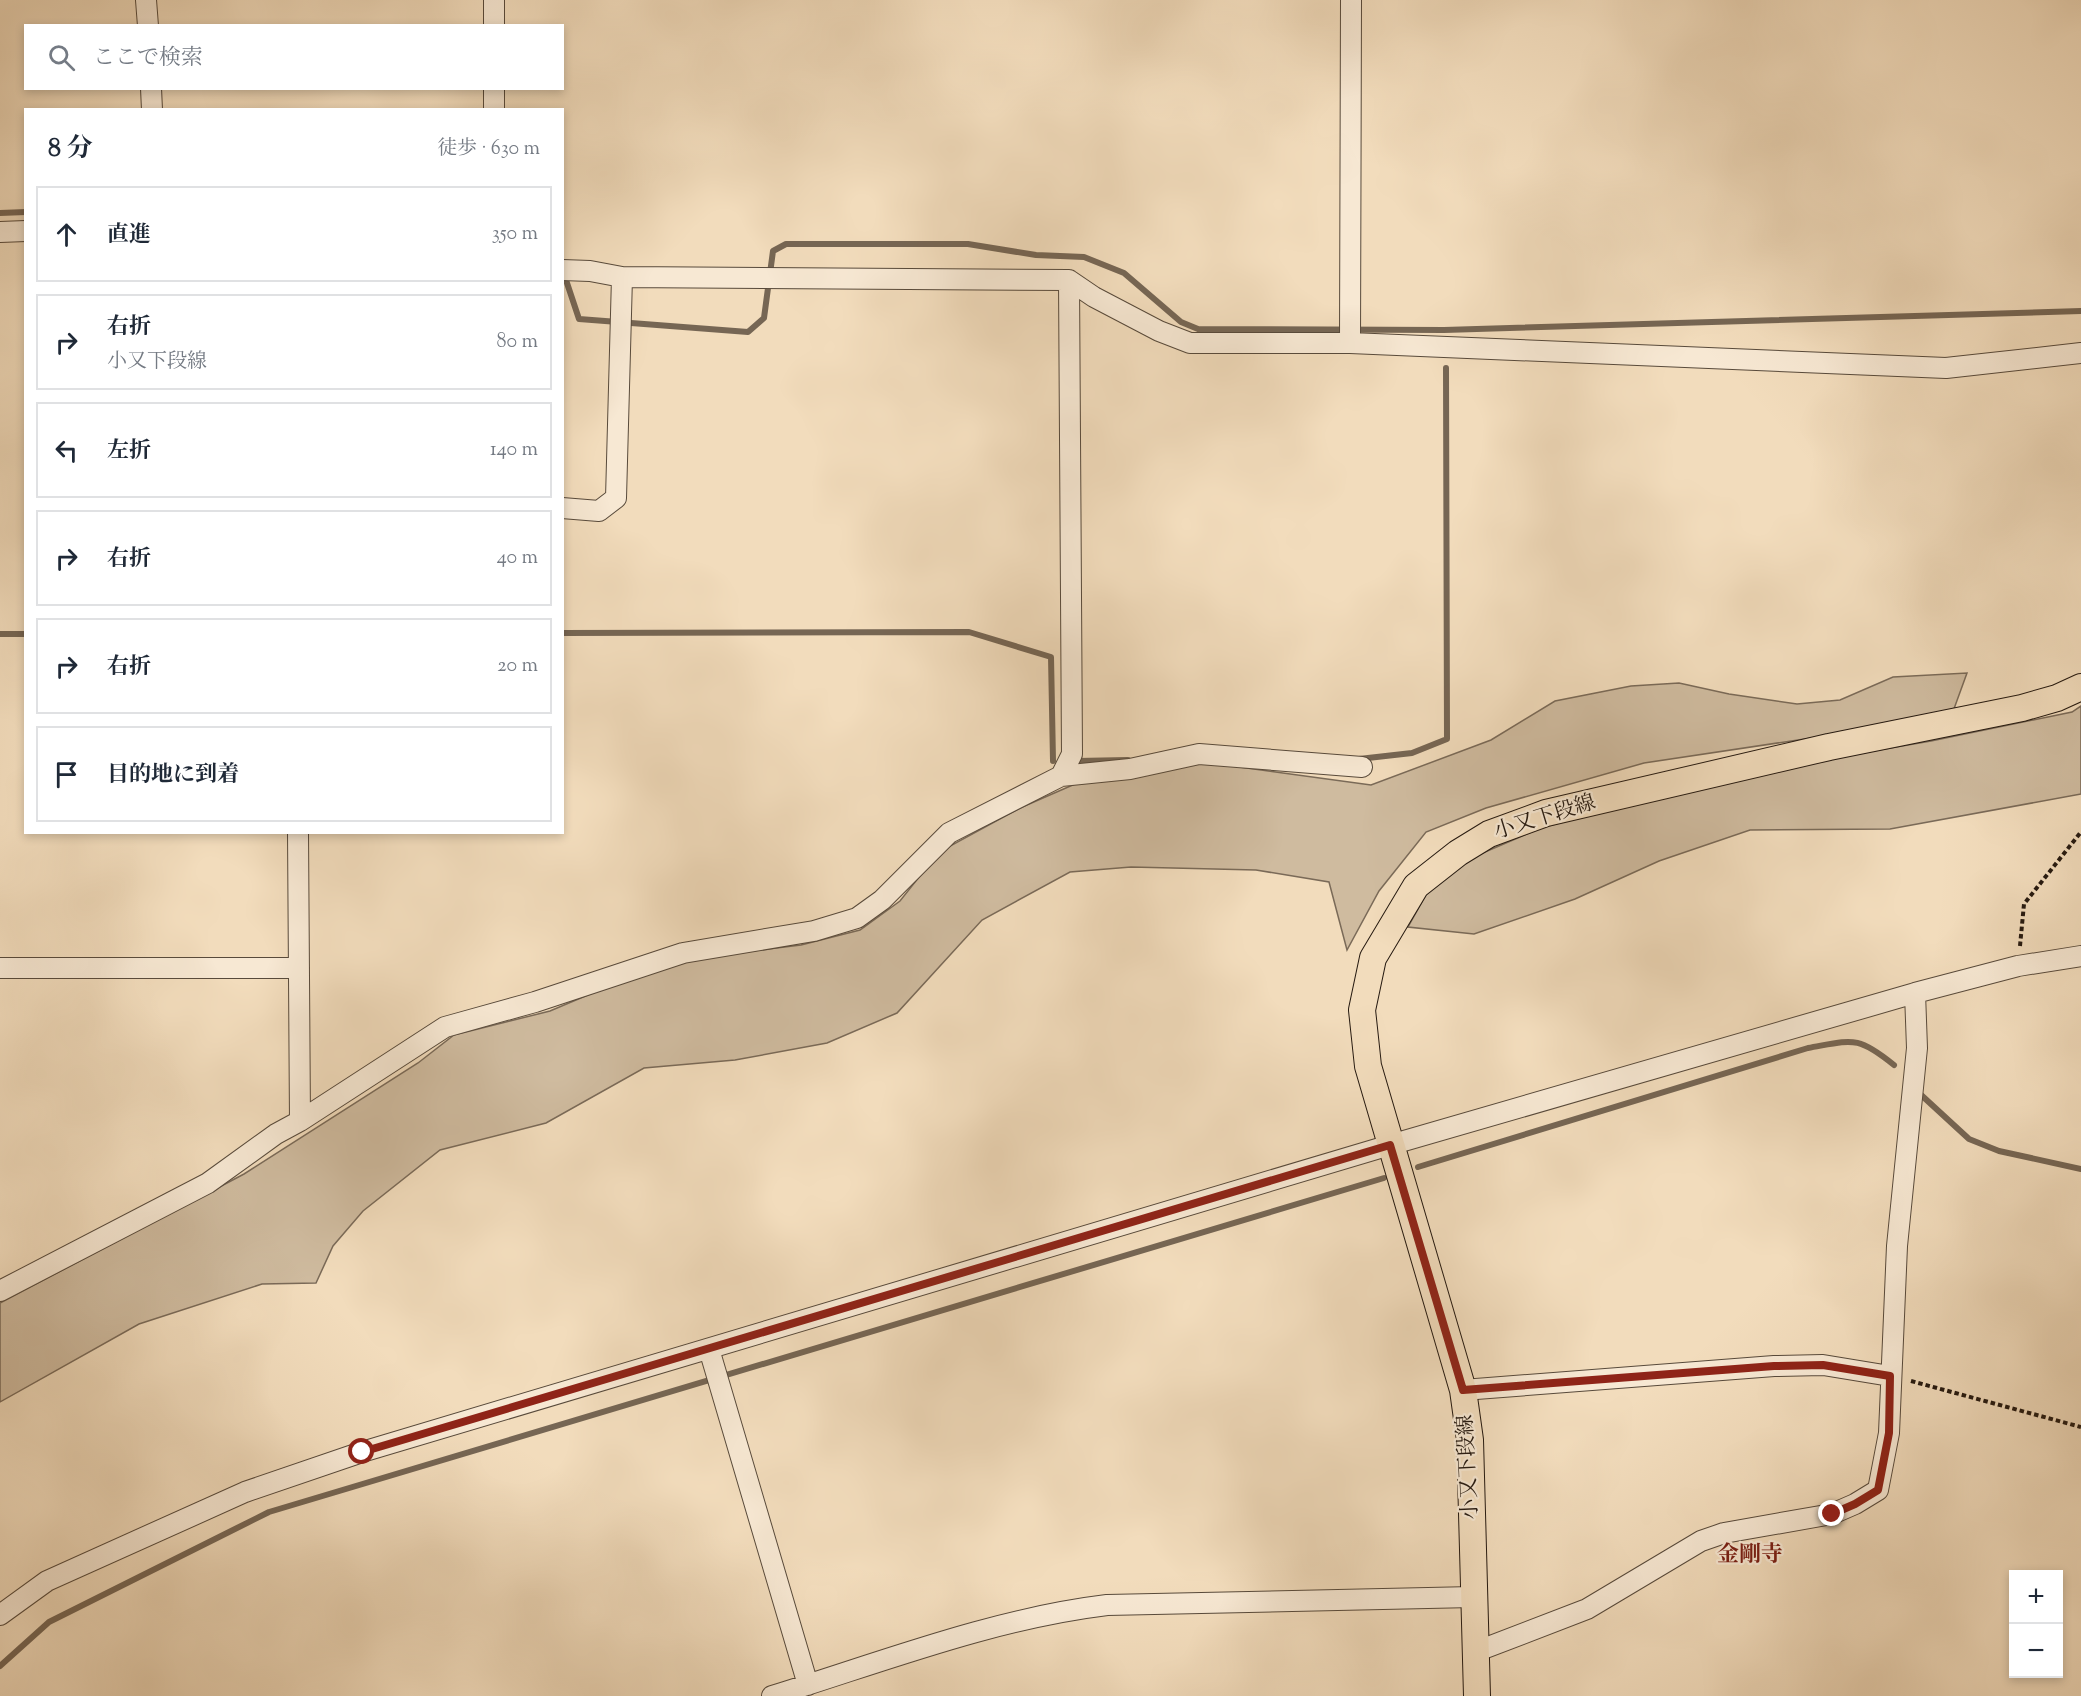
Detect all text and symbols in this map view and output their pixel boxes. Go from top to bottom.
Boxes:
search box [24,24,564,90]
icon: search [45,41,78,74]
text: ここで検索 [93,43,203,75]
text: 8 分 [48,131,93,168]
text: 徒歩 · 630 m [437,135,540,164]
icon: ahead [50,218,83,251]
text: 直進 [107,220,151,252]
text: 350 m [492,220,538,249]
text: 右折 [107,312,151,344]
icon: right [50,326,83,359]
text: 80 m [497,328,538,357]
text: 小又下段線 [107,348,207,377]
icon: left [50,434,83,467]
text: 左折 [107,436,151,468]
text: 140 m [490,436,538,465]
icon: right [50,542,83,575]
text: 右折 [107,544,151,576]
text: 40 m [497,544,538,573]
icon: right [50,650,83,683]
text: 右折 [107,652,151,684]
text: 20 m [497,652,538,681]
icon: arrive [50,758,83,791]
text: 目的地に到着 [107,760,239,792]
street label: 小又下段線 [1490,788,1600,848]
street label: 小又下段線 [1451,1414,1487,1520]
route start [348,1438,374,1464]
route end [1818,1500,1844,1526]
district label: 金剛寺 [1717,1540,1783,1572]
map controls [2009,1570,2063,1678]
button: + [2009,1570,2063,1624]
button: − [2009,1624,2063,1678]

